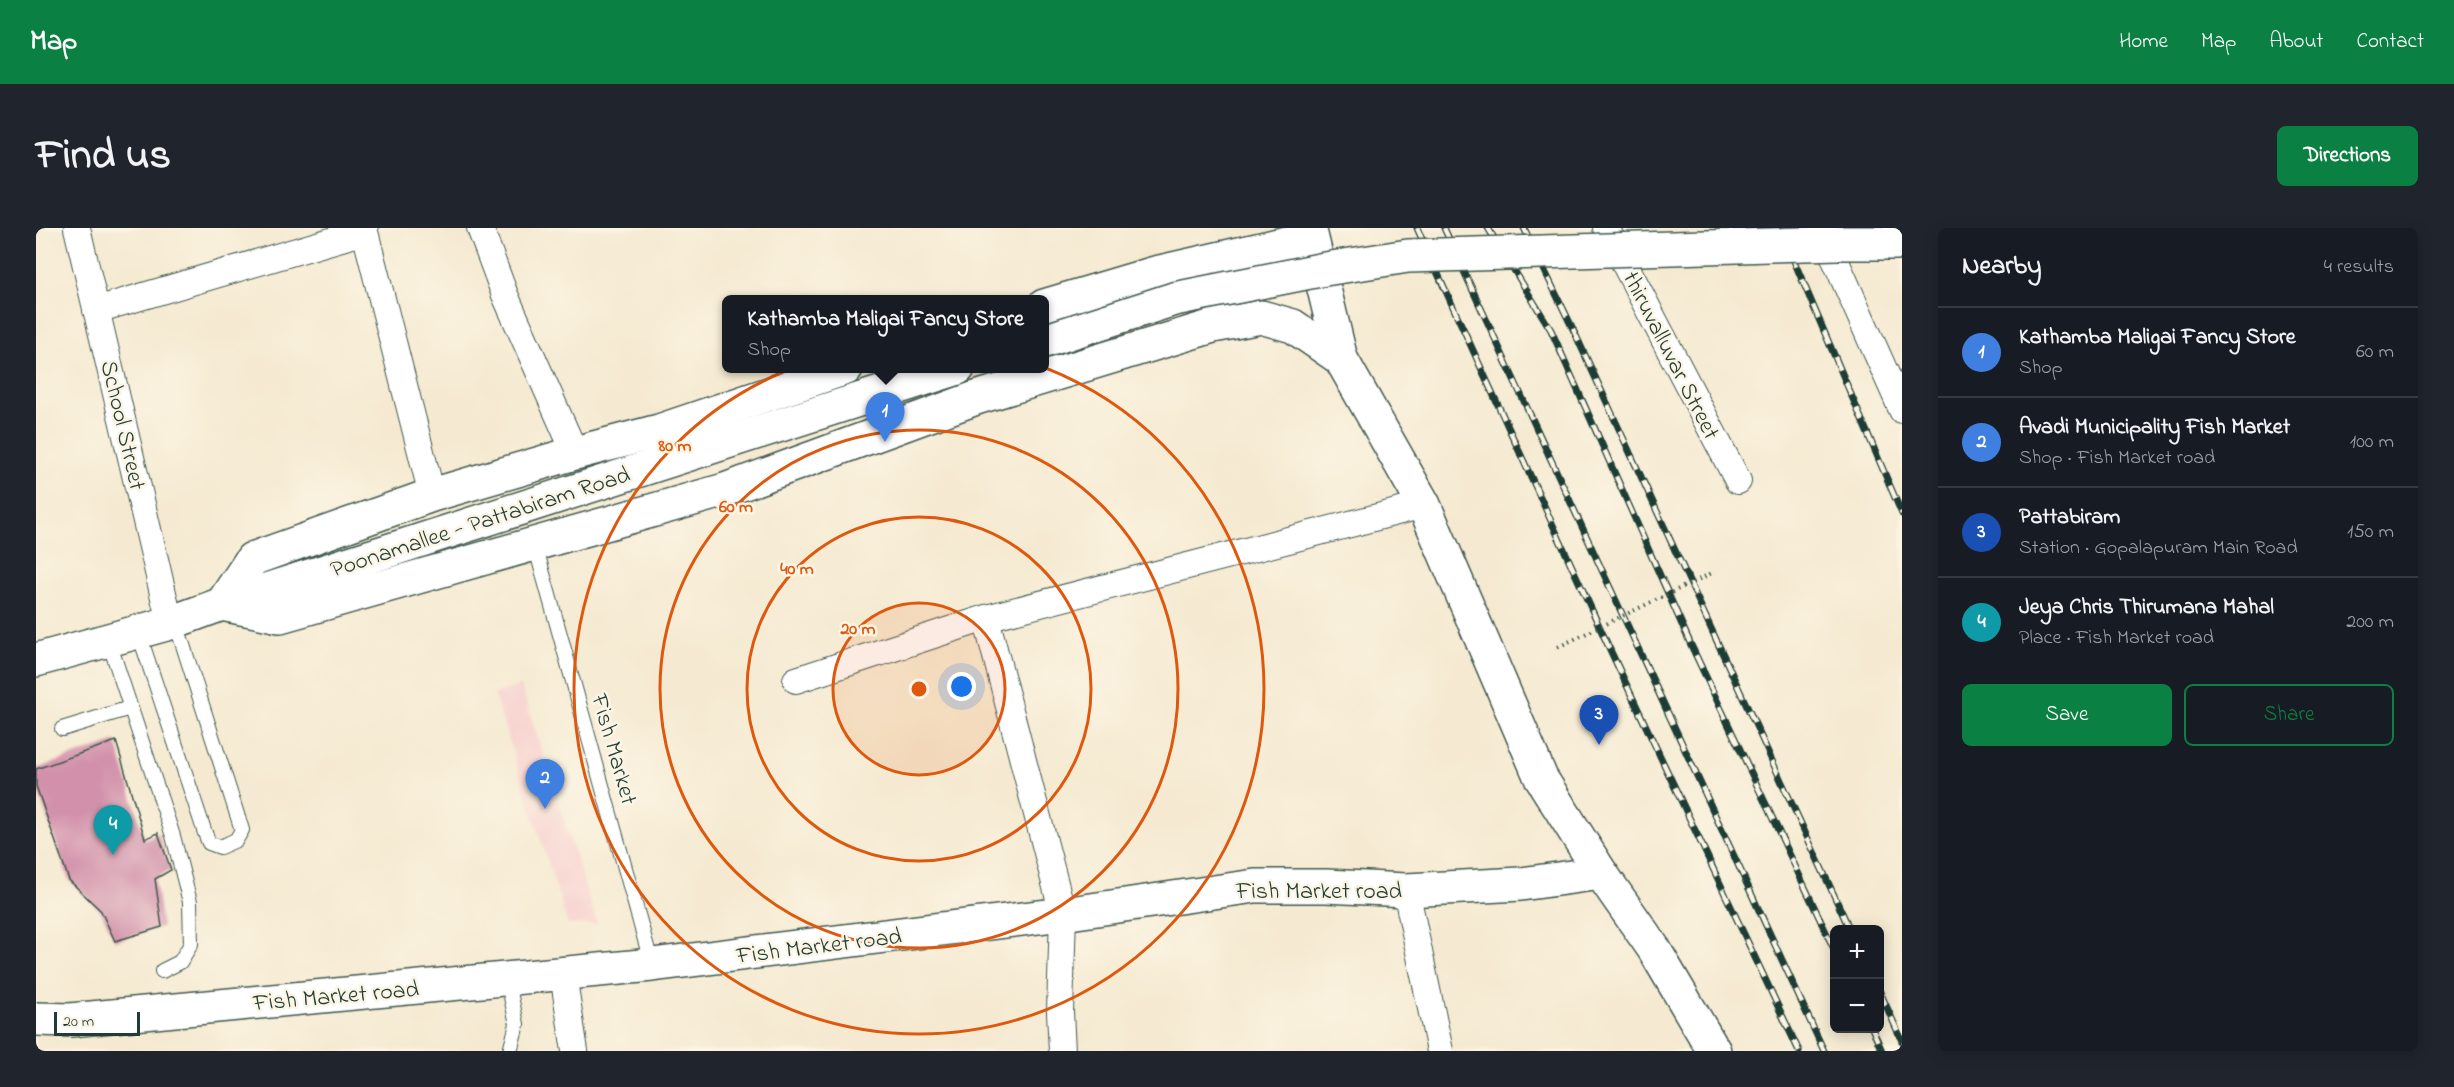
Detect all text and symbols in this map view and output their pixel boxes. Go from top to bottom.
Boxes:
text: Map [30,22,77,63]
text: Home [2119,27,2168,57]
text: Map [2201,27,2236,57]
text: About [2269,27,2323,57]
text: Contact [2356,27,2424,57]
text: Find us [36,126,171,187]
button: Directions [2277,126,2418,186]
text: Nearby [1962,248,2041,286]
text: 4 results [2324,253,2394,282]
street label: thiruvalluvar Street [1612,266,1727,446]
popup [722,295,1049,373]
text: Kathamba Maligai Fancy Store [747,304,1024,336]
text: Kathamba Maligai Fancy Store [2019,322,2296,354]
text: Shop [747,336,791,365]
text: 1 [1978,338,1985,367]
text: 60 m [2356,338,2394,367]
text: Shop [2019,354,2063,383]
street label: School Street [90,357,153,494]
pin: 1 [866,392,904,442]
text: Avadi Municipality Fish Market [2019,412,2290,444]
text: 2 [1977,428,1986,457]
text: 100 m [2350,428,2394,457]
text: 80 m [658,434,692,460]
text: Shop · Fish Market road [2019,444,2215,473]
street label: Poonamallee - Pattabiram Road [326,458,636,588]
text: 60 m [719,495,753,521]
text: Pattabiram [2019,502,2120,534]
text: 3 [1977,518,1986,547]
text: 150 m [2347,518,2394,547]
text: Station · Gopalapuram Main Road [2019,534,2298,563]
text: 40 m [780,557,814,583]
text: Jeya Chris Thirumana Mahal [2019,592,2274,624]
text: 4 [1977,608,1986,637]
text: 200 m [2346,608,2394,637]
text: 20 m [839,617,876,643]
text: Place · Fish Market road [2019,624,2214,653]
your location [947,672,976,701]
centre of rings [909,679,929,699]
button: Save [1962,684,2172,746]
button: Share [2184,684,2394,746]
street label: Fish Market [580,689,645,809]
pin: 3 [1580,696,1618,745]
pin: 2 [526,760,564,809]
pin: 4 [94,806,133,855]
street label: Fish Market road [1235,875,1403,910]
street label: Fish Market road [734,920,904,975]
map controls [1830,925,1884,1033]
button: + [1830,925,1884,979]
street label: Fish Market road [251,973,421,1022]
button: − [1830,979,1884,1033]
scale bar [54,1009,140,1036]
text: 20 m [63,1010,94,1034]

